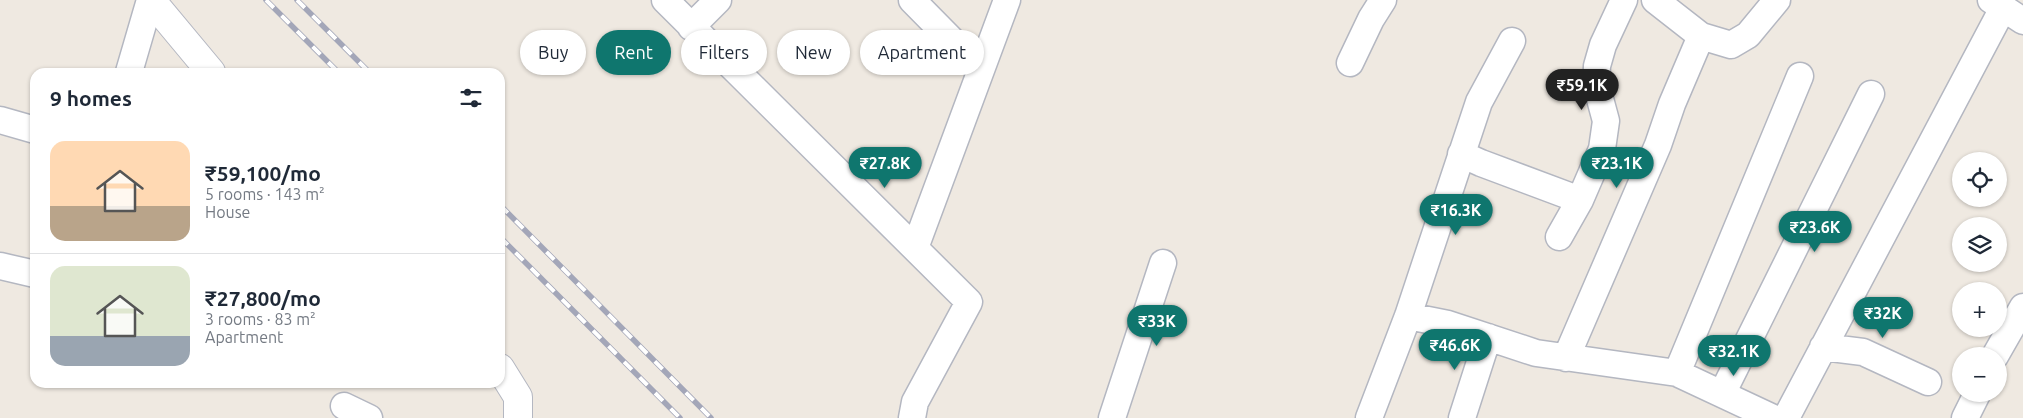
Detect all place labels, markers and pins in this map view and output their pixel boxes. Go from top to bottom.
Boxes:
pin: ₹59.1K [1541,68,1623,111]
pin: ₹27.8K [844,146,926,189]
pin: ₹23.1K [1576,146,1658,189]
pin: ₹16.3K [1415,194,1497,236]
pin: ₹23.6K [1774,210,1856,253]
pin: ₹32K [1853,296,1913,339]
pin: ₹33K [1127,304,1187,347]
pin: ₹46.6K [1414,328,1496,371]
pin: ₹32.1K [1693,334,1775,377]

